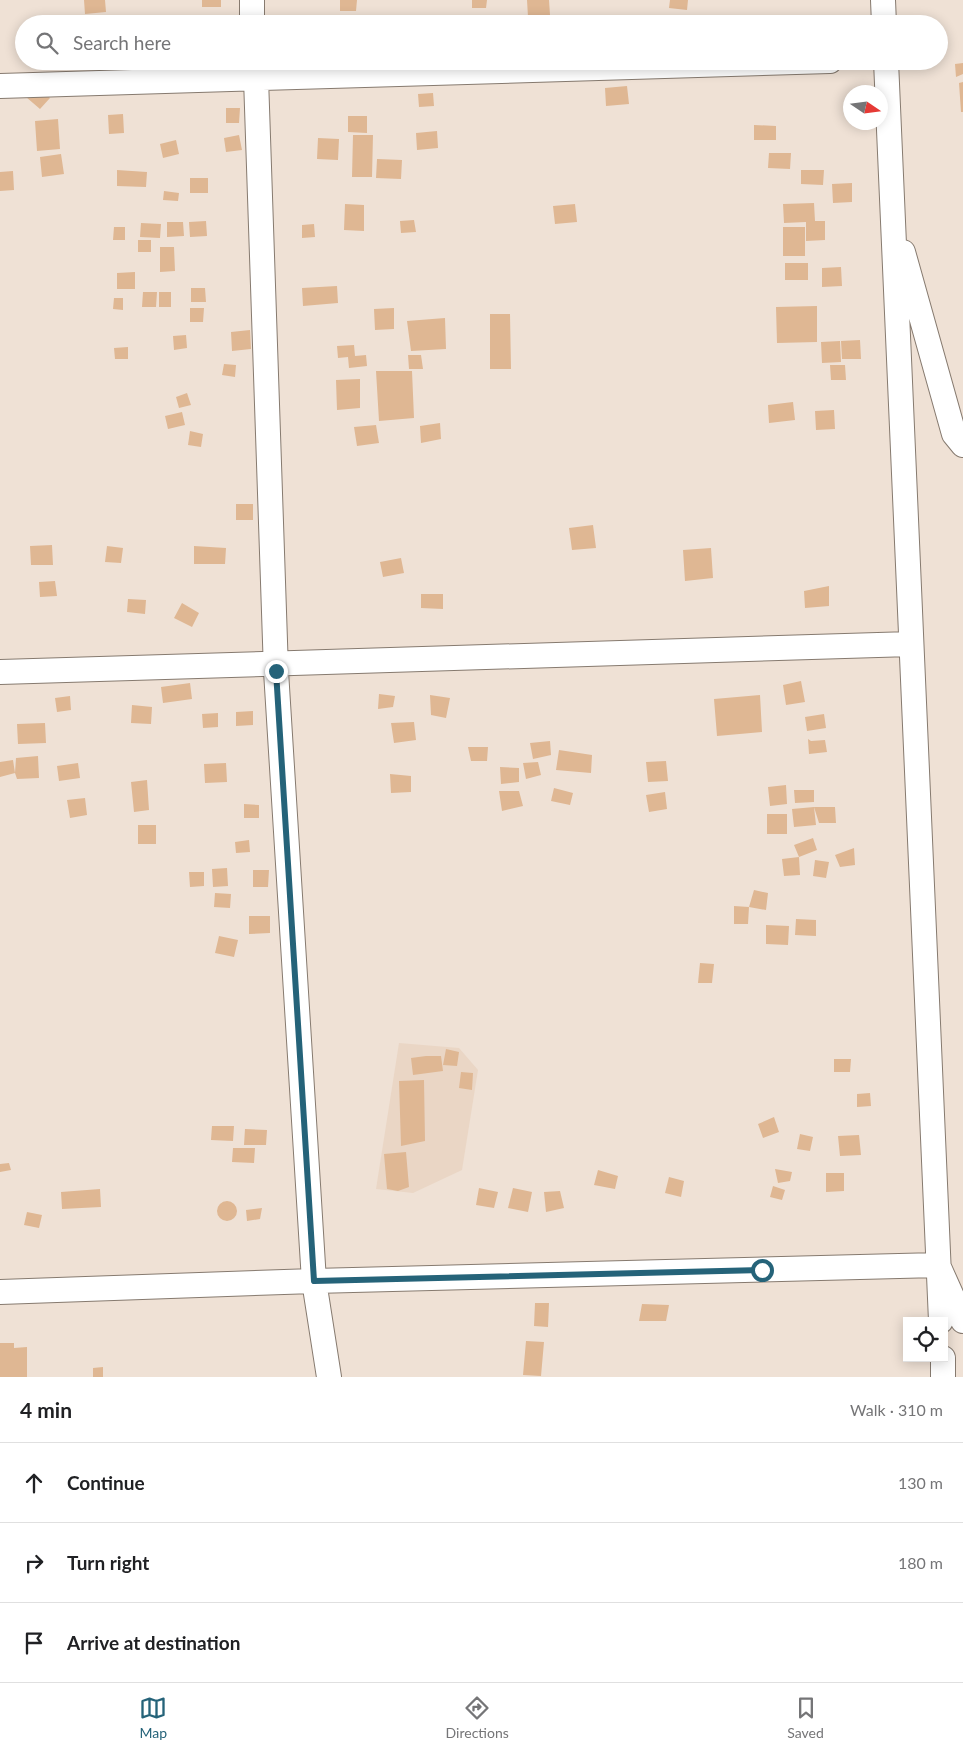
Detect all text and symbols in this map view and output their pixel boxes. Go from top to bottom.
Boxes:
search box [15,15,948,70]
icon: search [33,29,61,57]
text: Search here [73,31,171,54]
north arrow [843,85,888,130]
route end [265,660,288,683]
route start [751,1259,774,1282]
map controls [903,1317,948,1362]
button: locate [903,1317,948,1362]
text: 4 min [20,1397,72,1422]
text: Walk · 310 m [850,1400,943,1419]
icon: ahead [20,1469,48,1497]
text: Continue [67,1471,145,1494]
text: 130 m [898,1473,943,1492]
icon: right [20,1549,48,1577]
text: Turn right [67,1551,149,1574]
text: 180 m [898,1553,943,1572]
icon: arrive [20,1629,48,1657]
text: Arrive at destination [67,1631,240,1654]
tab: Map [139,1694,167,1741]
tab: Directions [446,1694,509,1741]
tab: Saved [787,1694,824,1741]

